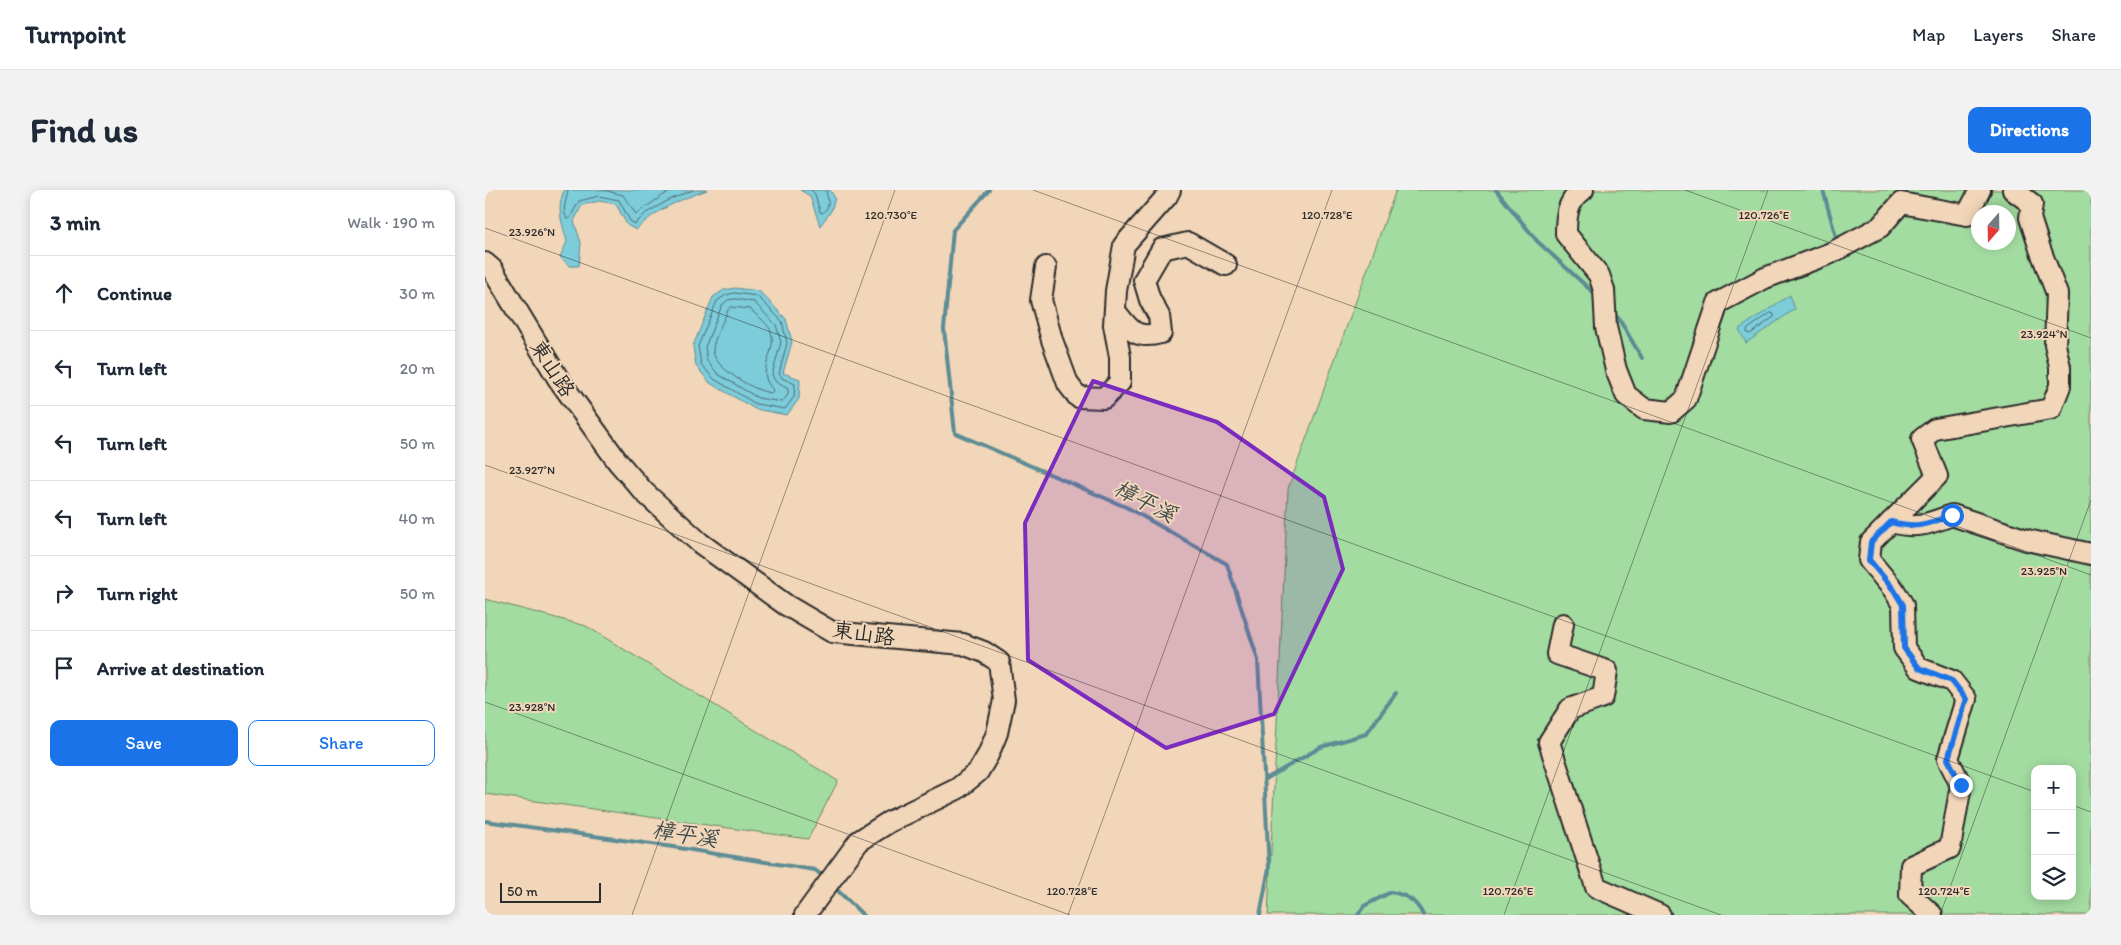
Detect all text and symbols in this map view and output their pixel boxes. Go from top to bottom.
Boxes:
text: Turnpoint [25,20,126,49]
text: Map [1912,24,1945,46]
text: Layers [1973,24,2023,46]
text: Share [2051,24,2096,46]
button: Directions [1968,107,2091,153]
text: Find us [30,109,138,151]
north arrow [1971,205,2016,250]
text: 120.730°E [865,208,918,222]
text: 120.728°E [1301,208,1353,222]
text: 120.726°E [1738,208,1790,222]
text: 3 min [50,210,100,235]
text: Walk · 190 m [347,213,435,232]
text: 23.926°N [509,225,555,239]
icon: ahead [50,279,78,307]
text: Continue [97,282,172,305]
text: 30 m [399,284,435,303]
text: 23.924°N [2020,327,2068,341]
street label: 東山路 [525,335,581,401]
icon: left [50,354,78,382]
text: Turn left [97,357,167,380]
text: 20 m [400,359,435,378]
icon: left [50,429,78,457]
text: Turn left [97,432,167,455]
text: 50 m [400,434,435,453]
text: 23.927°N [509,463,555,477]
water label: 樟平溪 [1109,474,1181,528]
icon: left [50,504,78,532]
route start [1941,504,1964,527]
text: Turn left [97,507,167,530]
text: 40 m [398,509,435,528]
text: 23.925°N [2021,564,2067,578]
icon: right [50,579,78,607]
text: Turn right [97,582,178,605]
text: 50 m [400,584,435,603]
street label: 東山路 [831,616,897,650]
icon: arrive [50,654,78,682]
text: Arrive at destination [97,657,264,680]
text: 23.928°N [509,700,555,714]
button: Save [50,720,238,766]
button: Share [248,720,435,766]
map controls [2031,765,2076,900]
button: + [2031,765,2076,810]
route end [1950,774,1973,797]
button: − [2031,810,2076,855]
water label: 樟平溪 [650,816,721,853]
button: layers [2031,855,2076,900]
scale bar [500,880,601,903]
text: 50 m [507,883,538,900]
text: 120.728°E [1046,884,1098,898]
text: 120.726°E [1482,884,1534,898]
text: 120.724°E [1918,884,1970,898]

